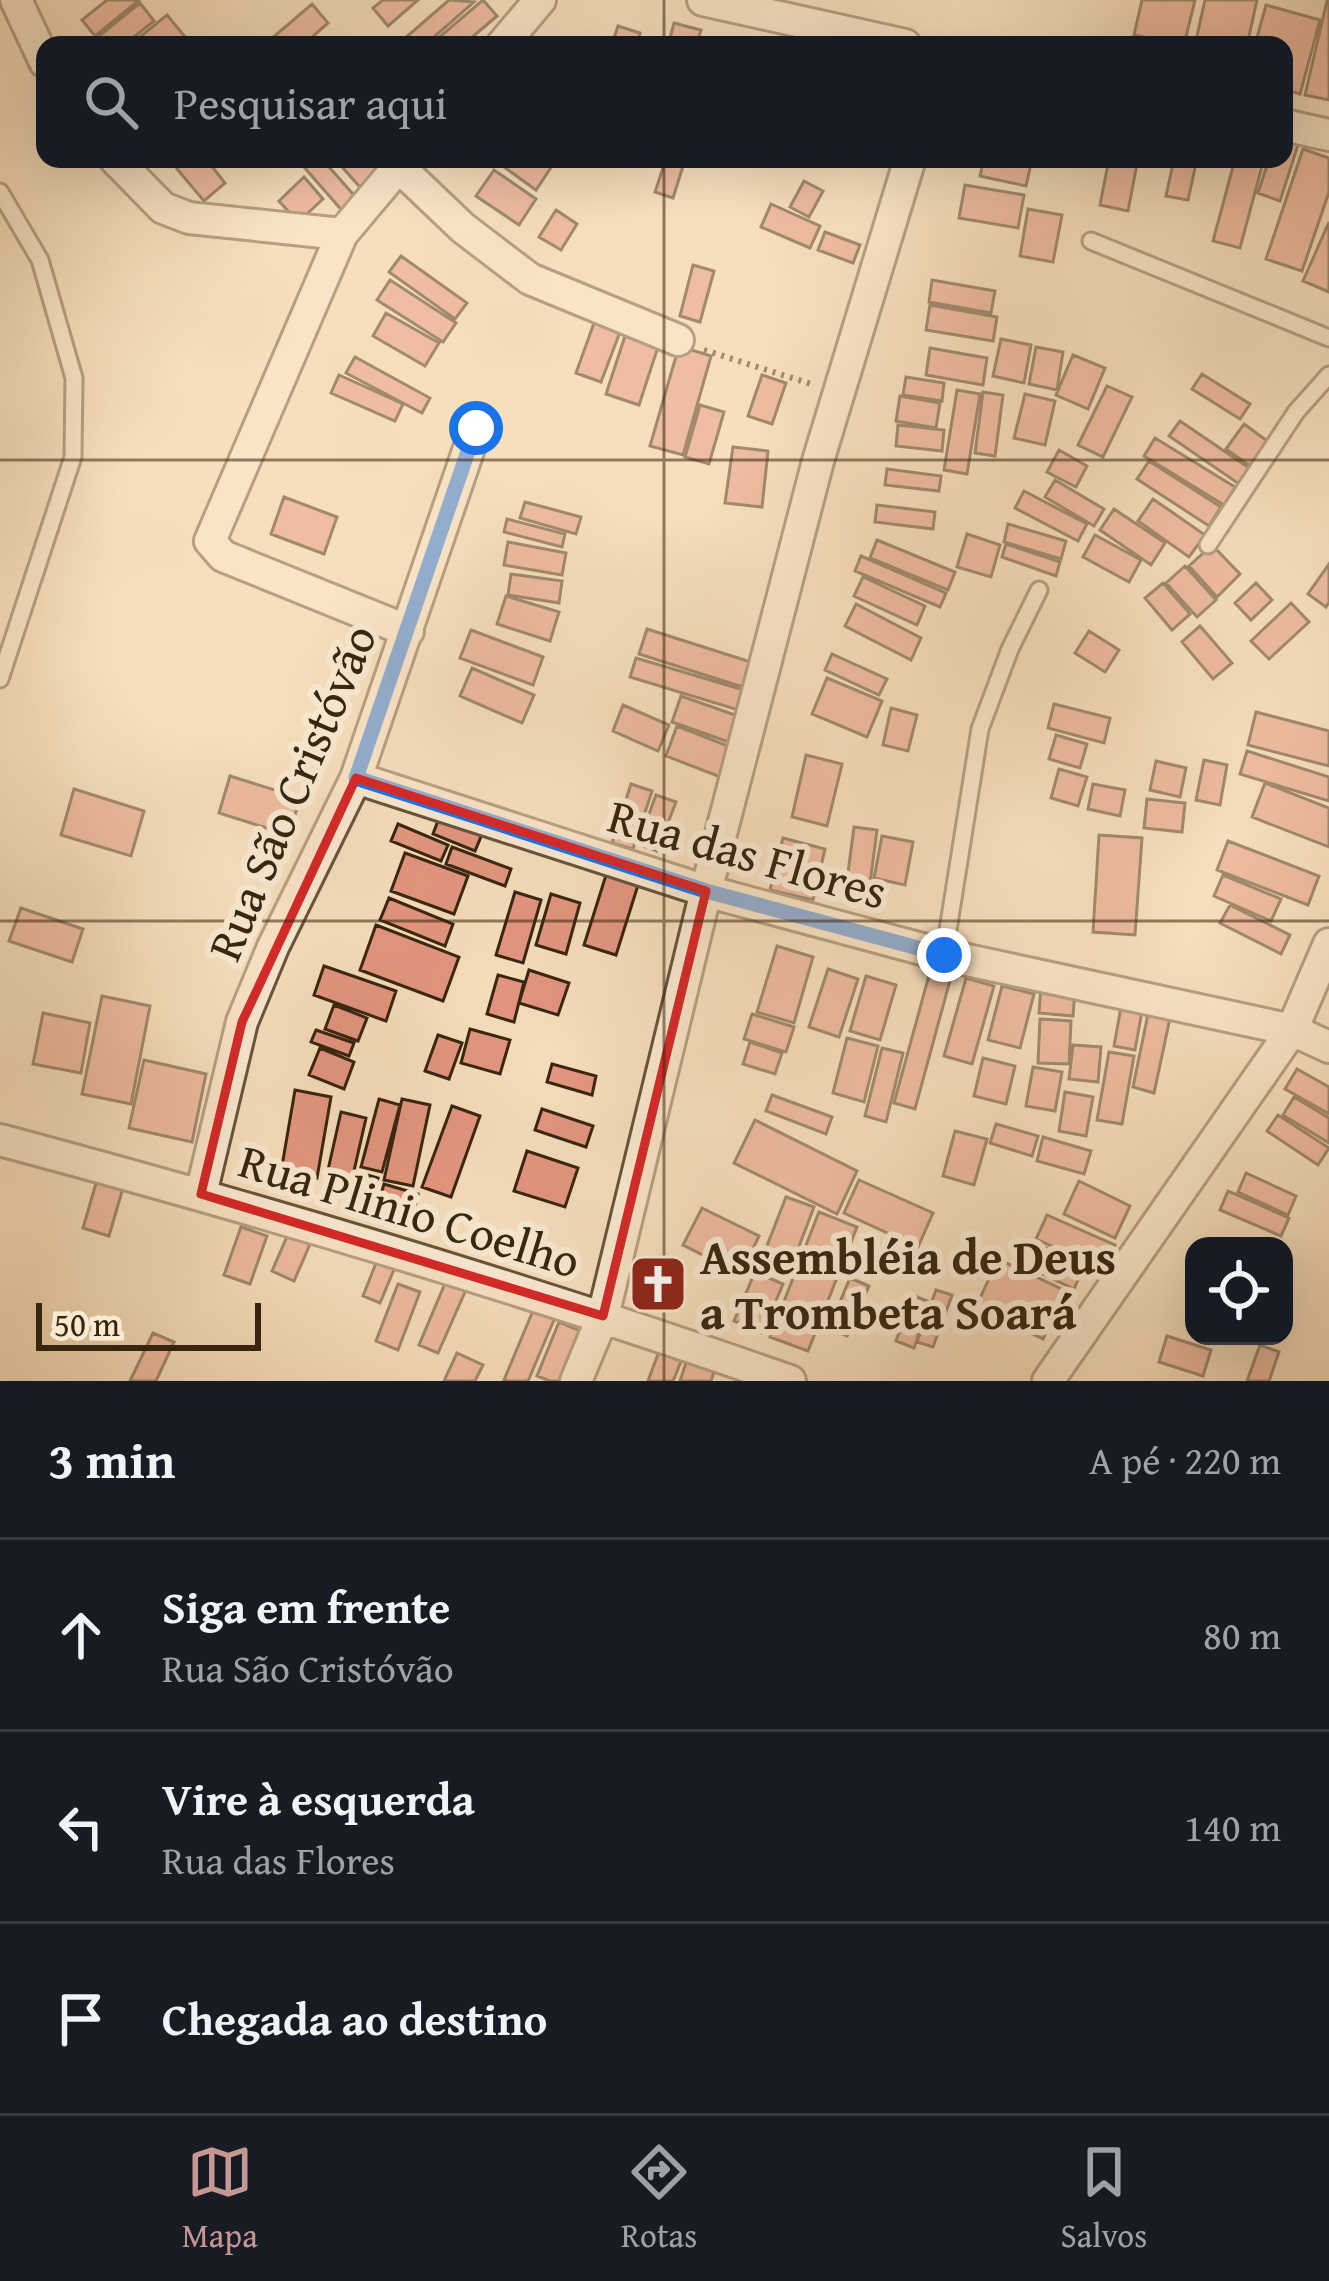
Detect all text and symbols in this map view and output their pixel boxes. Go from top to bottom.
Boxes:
search box [36,36,1293,168]
icon: search [78,69,144,135]
text: Pesquisar aqui [174,70,447,135]
route start [449,401,503,455]
street label: Rua São Cristóvão [188,613,394,971]
street label: Rua das Flores [600,779,896,927]
route end [917,928,971,982]
street label: Rua Plinio Coelho [231,1124,589,1296]
place label: Assembléia de Deus a Trombeta Soará [700,1221,1116,1347]
map controls [1185,1237,1293,1345]
button: locate [1185,1237,1293,1345]
church icon: Assembléia de Deus a Trombeta Soará [627,1253,689,1315]
scale bar [36,1297,261,1350]
text: 50 m [54,1300,120,1348]
text: 3 min [48,1422,175,1497]
text: A pé · 220 m [1089,1431,1281,1488]
text: Siga em frente [162,1574,450,1639]
icon: ahead [48,1602,114,1668]
text: 80 m [1203,1606,1281,1663]
text: Rua São Cristóvão [162,1639,454,1696]
text: Vire à esquerda [162,1766,475,1831]
icon: left [48,1794,114,1860]
text: 140 m [1184,1798,1281,1855]
text: Rua das Flores [162,1831,395,1888]
icon: arrive [48,1986,114,2052]
text: Chegada ao destino [162,1986,547,2051]
tab: Mapa [182,2139,258,2259]
tab: Rotas [621,2139,697,2259]
tab: Salvos [1061,2139,1147,2259]

